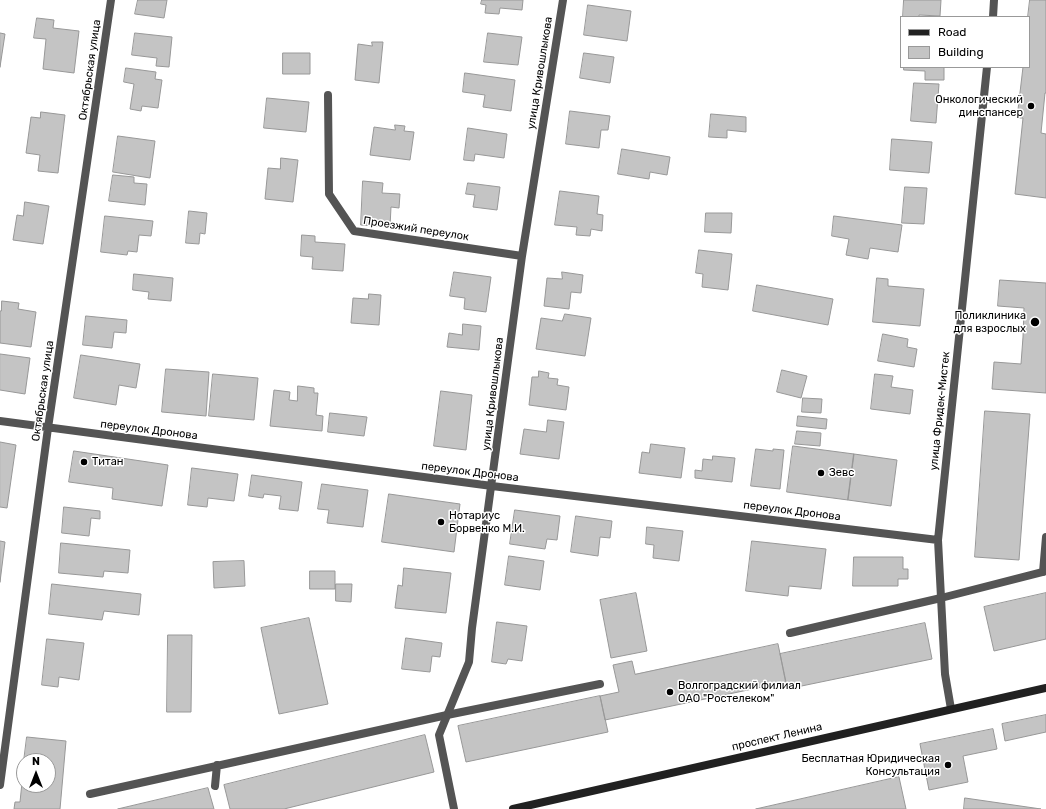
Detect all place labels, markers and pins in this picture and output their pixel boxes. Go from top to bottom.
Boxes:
place label: Онкологический динспансер [935,93,1023,119]
marker: Онкологический динспансер [1026,101,1036,111]
place label: Поликлиника для взрослых [953,309,1026,335]
marker: Поликлиника для взрослых [1029,316,1041,328]
place label: Титан [92,455,123,469]
marker: Титан [79,457,89,467]
place label: Зевс [829,466,854,480]
marker: Зевс [816,468,826,478]
place label: Нотариус Борвенко М.И. [449,509,525,535]
marker: Нотариус Борвенко М.И. [436,517,446,527]
place label: Волгоградский филиал ОАО "Ростелеком" [678,679,801,705]
marker: Волгоградский филиал ОАО "Ростелеком" [665,687,675,697]
place label: Бесплатная Юридическая Консультация [801,752,940,778]
marker: Бесплатная Юридическая Консультация [943,760,953,770]

